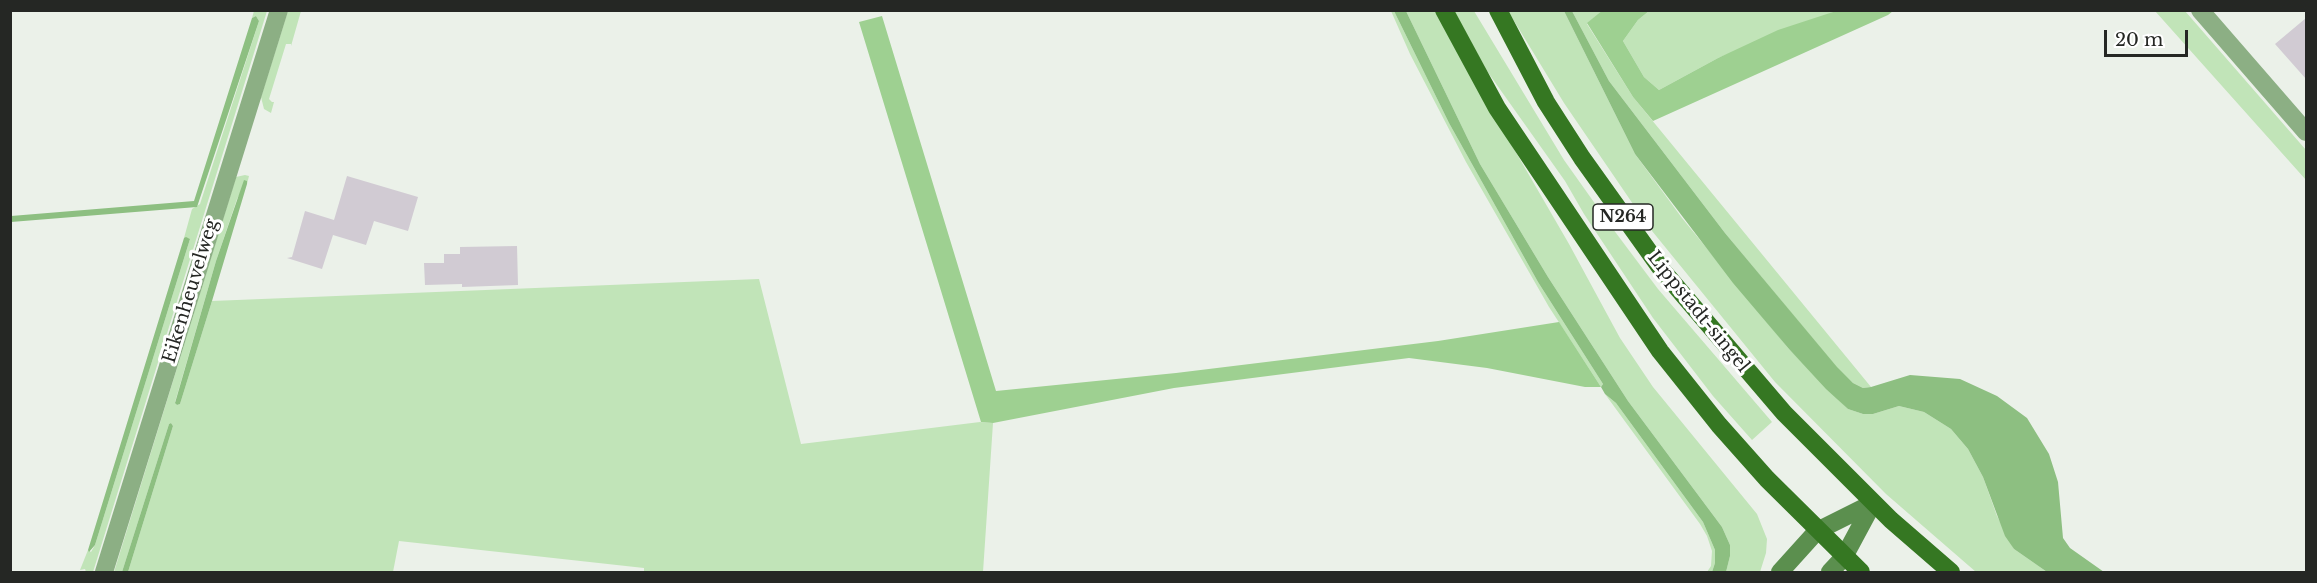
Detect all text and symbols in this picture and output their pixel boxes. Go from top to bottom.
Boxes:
scale bar [2107,18,2191,56]
text: 20 m [2115,29,2163,51]
road number: N264 [1593,204,1653,230]
street label: Eikenheuvelweg [159,216,223,366]
street label: Lippstadt-singel [1643,247,1753,377]

